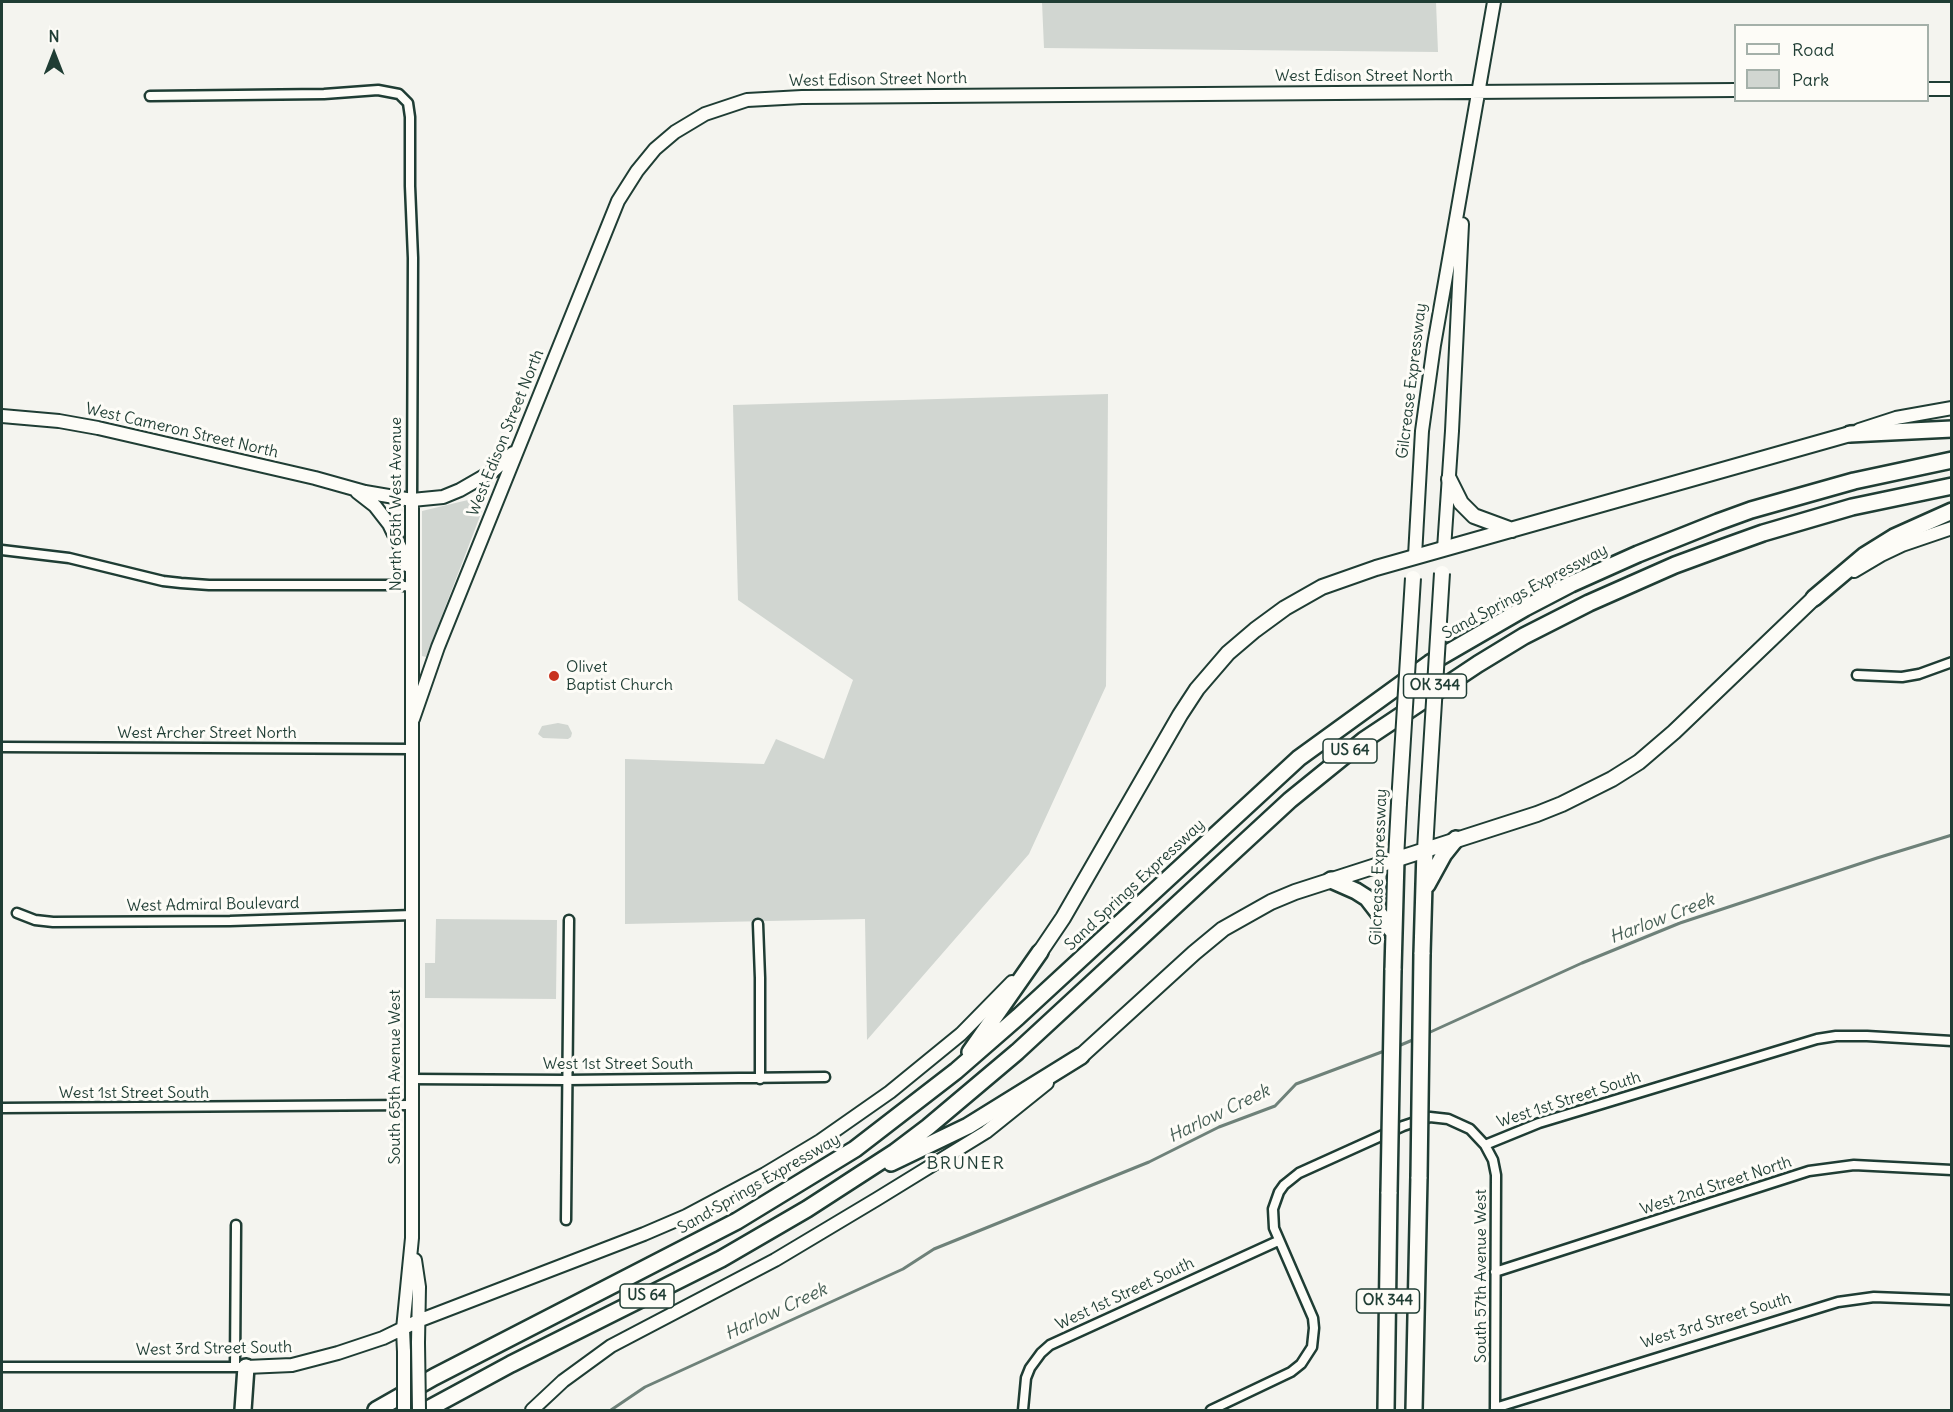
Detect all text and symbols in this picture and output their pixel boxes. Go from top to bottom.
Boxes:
north arrow [24,24,84,84]
legend [1734,24,1929,102]
text: N [48,26,60,46]
text: Road [1792,38,1834,61]
street label: West Edison Street North [1275,66,1453,86]
text: Park [1792,68,1829,91]
street label: West Edison Street North [789,69,967,91]
street label: Gilcrease Expressway [1393,302,1431,460]
street label: West Edison Street North [464,347,548,519]
street label: West Cameron Street North [84,399,280,463]
street label: North 65th West Avenue [386,417,406,591]
street label: Sand Springs Expressway [1439,540,1611,644]
place label: Olivet Baptist Church [566,657,673,695]
marker: Olivet Baptist Church [547,669,561,683]
road number: OK 344 [1404,674,1466,698]
street label: West Archer Street North [117,723,297,743]
road number: US 64 [1323,739,1377,763]
street label: Gilcrease Expressway [1367,788,1391,946]
street label: Sand Springs Expressway [1061,815,1209,955]
water label: Harlow Creek [1607,889,1717,949]
street label: West Admiral Boulevard [126,894,300,916]
street label: South 65th Avenue West [385,989,405,1165]
street label: West 1st Street South [543,1054,693,1074]
street label: West 1st Street South [1495,1068,1643,1132]
water label: Harlow Creek [1165,1080,1273,1148]
street label: West 1st Street South [59,1083,209,1103]
street label: Sand Springs Expressway [674,1130,844,1238]
street label: West 2nd Street North [1638,1152,1794,1220]
district label: BRUNER [926,1153,1006,1175]
street label: South 57th Avenue West [1471,1189,1491,1363]
street label: West 1st Street South [1053,1254,1197,1334]
water label: Harlow Creek [721,1279,831,1345]
road number: US 64 [620,1284,674,1308]
road number: OK 344 [1356,1289,1420,1313]
street label: West 3rd Street South [1639,1289,1793,1353]
street label: West 3rd Street South [136,1338,292,1360]

